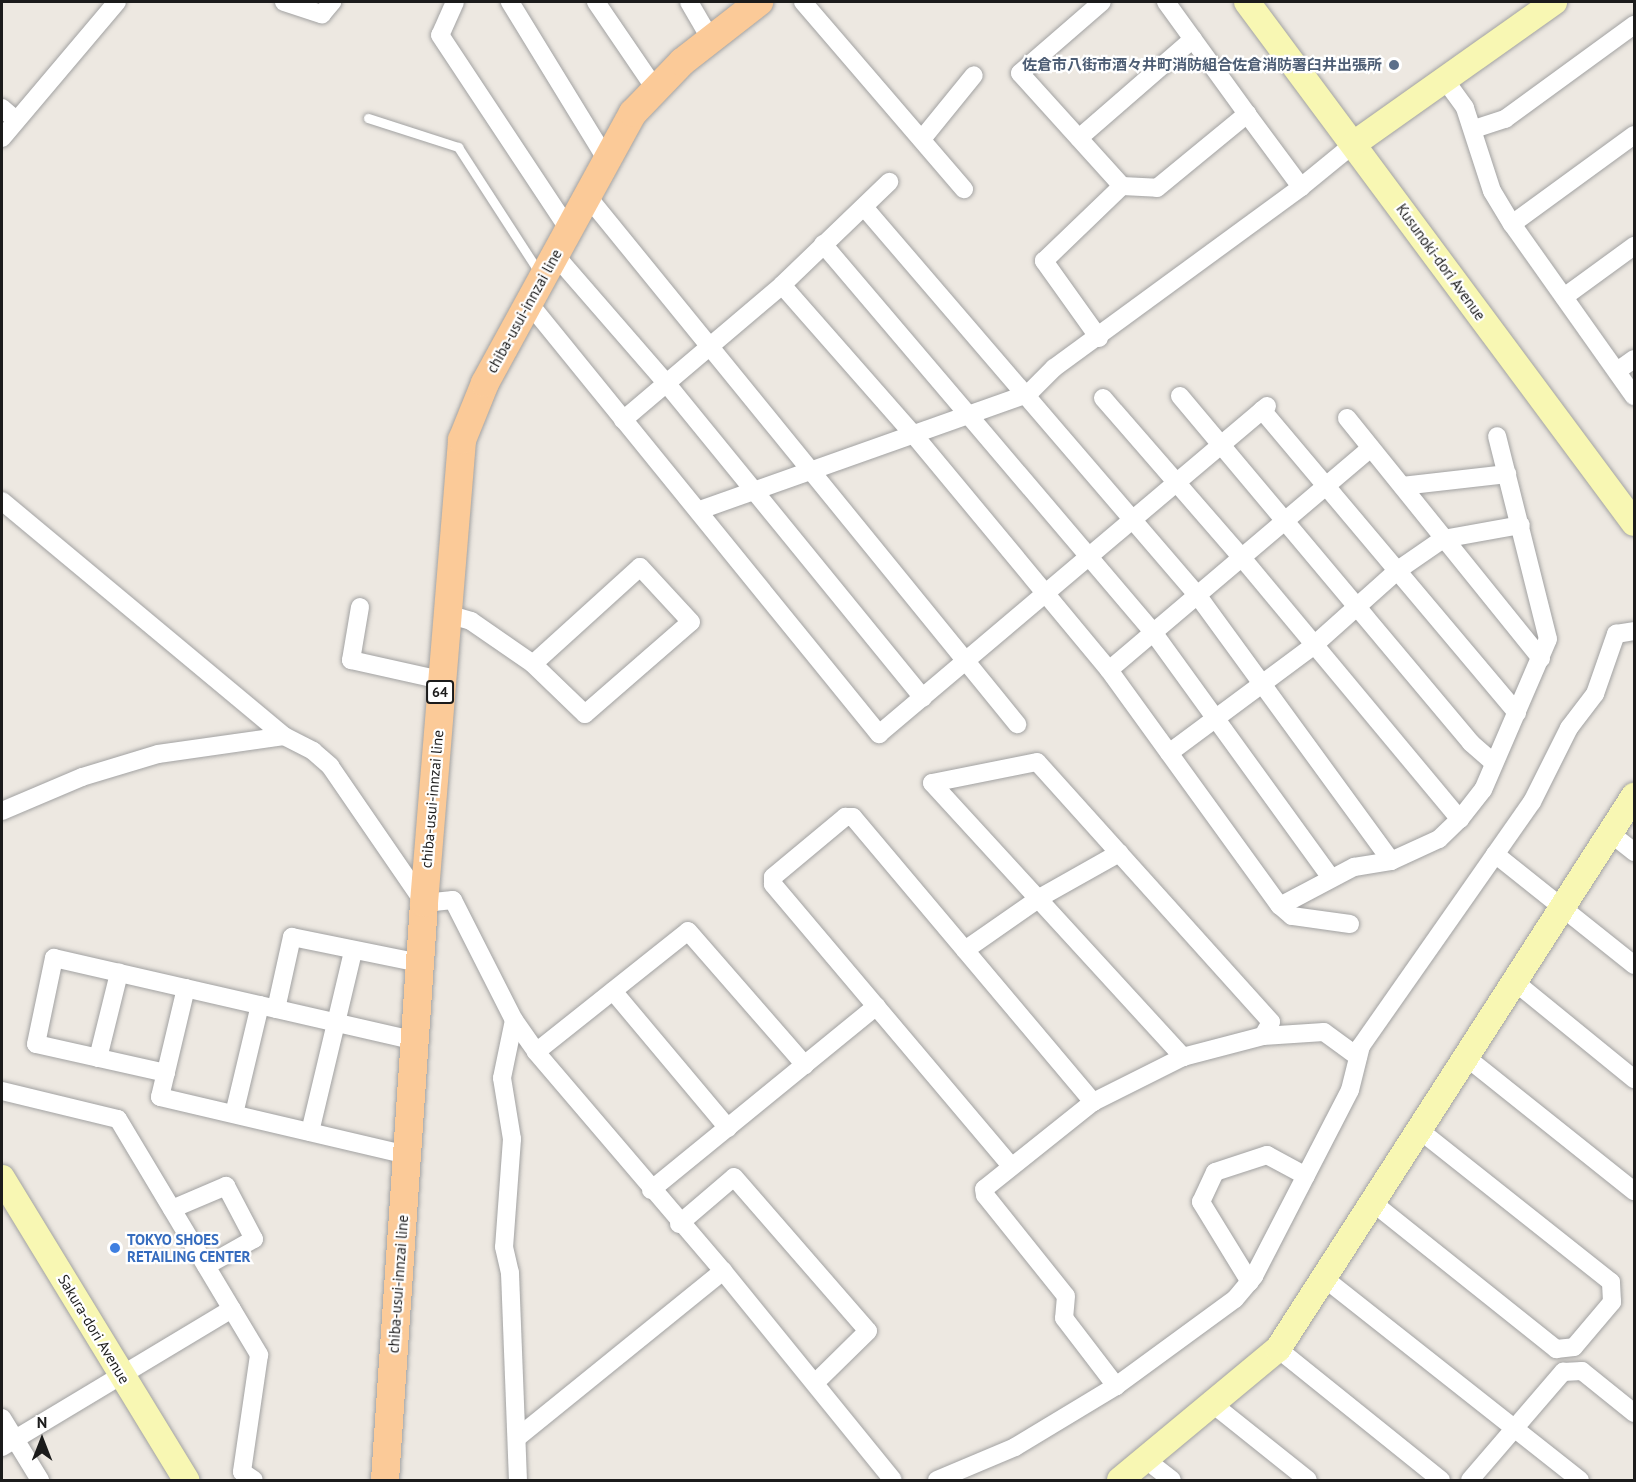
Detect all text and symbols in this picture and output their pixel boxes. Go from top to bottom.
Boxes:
place label: 佐倉市八街市酒々井町消防組合佐倉消防署臼井出張所 [1022,56,1382,74]
marker: 佐倉市八街市酒々井町消防組合佐倉消防署臼井出張所 [1387,58,1401,72]
street label: Kusunoki-dori Avenue [1393,200,1489,324]
street label: chiba-usui-innzai line [483,246,565,376]
road number: 64 [425,681,455,703]
street label: chiba-usui-innzai line [417,729,447,869]
street label: chiba-usui-innzai line [384,1214,412,1354]
place label: TOKYO SHOES RETAILING CENTER [127,1230,251,1265]
marker: TOKYO SHOES RETAILING CENTER [108,1241,122,1255]
street label: Sakura-dori Avenue [54,1271,134,1387]
north arrow [12,1410,72,1470]
text: N [37,1412,47,1432]

